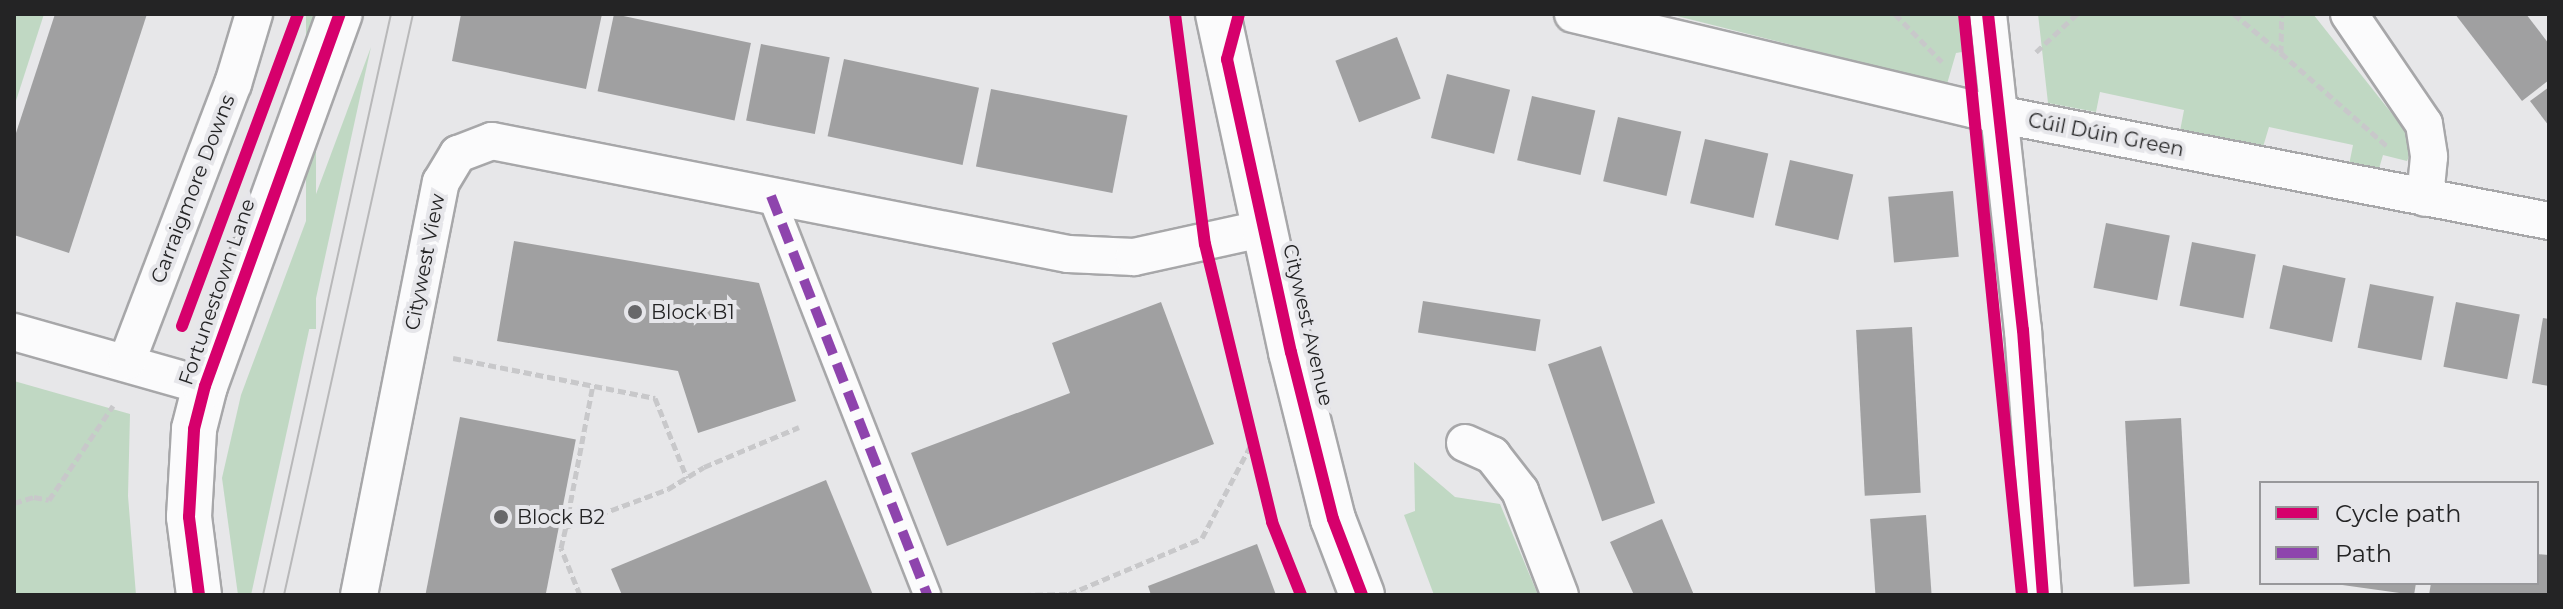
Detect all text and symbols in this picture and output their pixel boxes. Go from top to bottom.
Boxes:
street label: Carraigmore Downs [146,91,240,287]
street label: Cúil Dúin Green [2026,108,2186,162]
street label: Citywest View [400,192,450,332]
street label: Fortunestown Lane [174,196,260,388]
street label: Citywest Avenue [1278,242,1338,408]
place label: Block B1 [651,300,735,324]
marker: Block B1 [626,303,644,321]
legend [2259,481,2539,585]
text: Cycle path [2335,499,2462,528]
place label: Block B2 [517,505,605,529]
marker: Block B2 [492,508,510,526]
text: Path [2335,539,2392,568]

